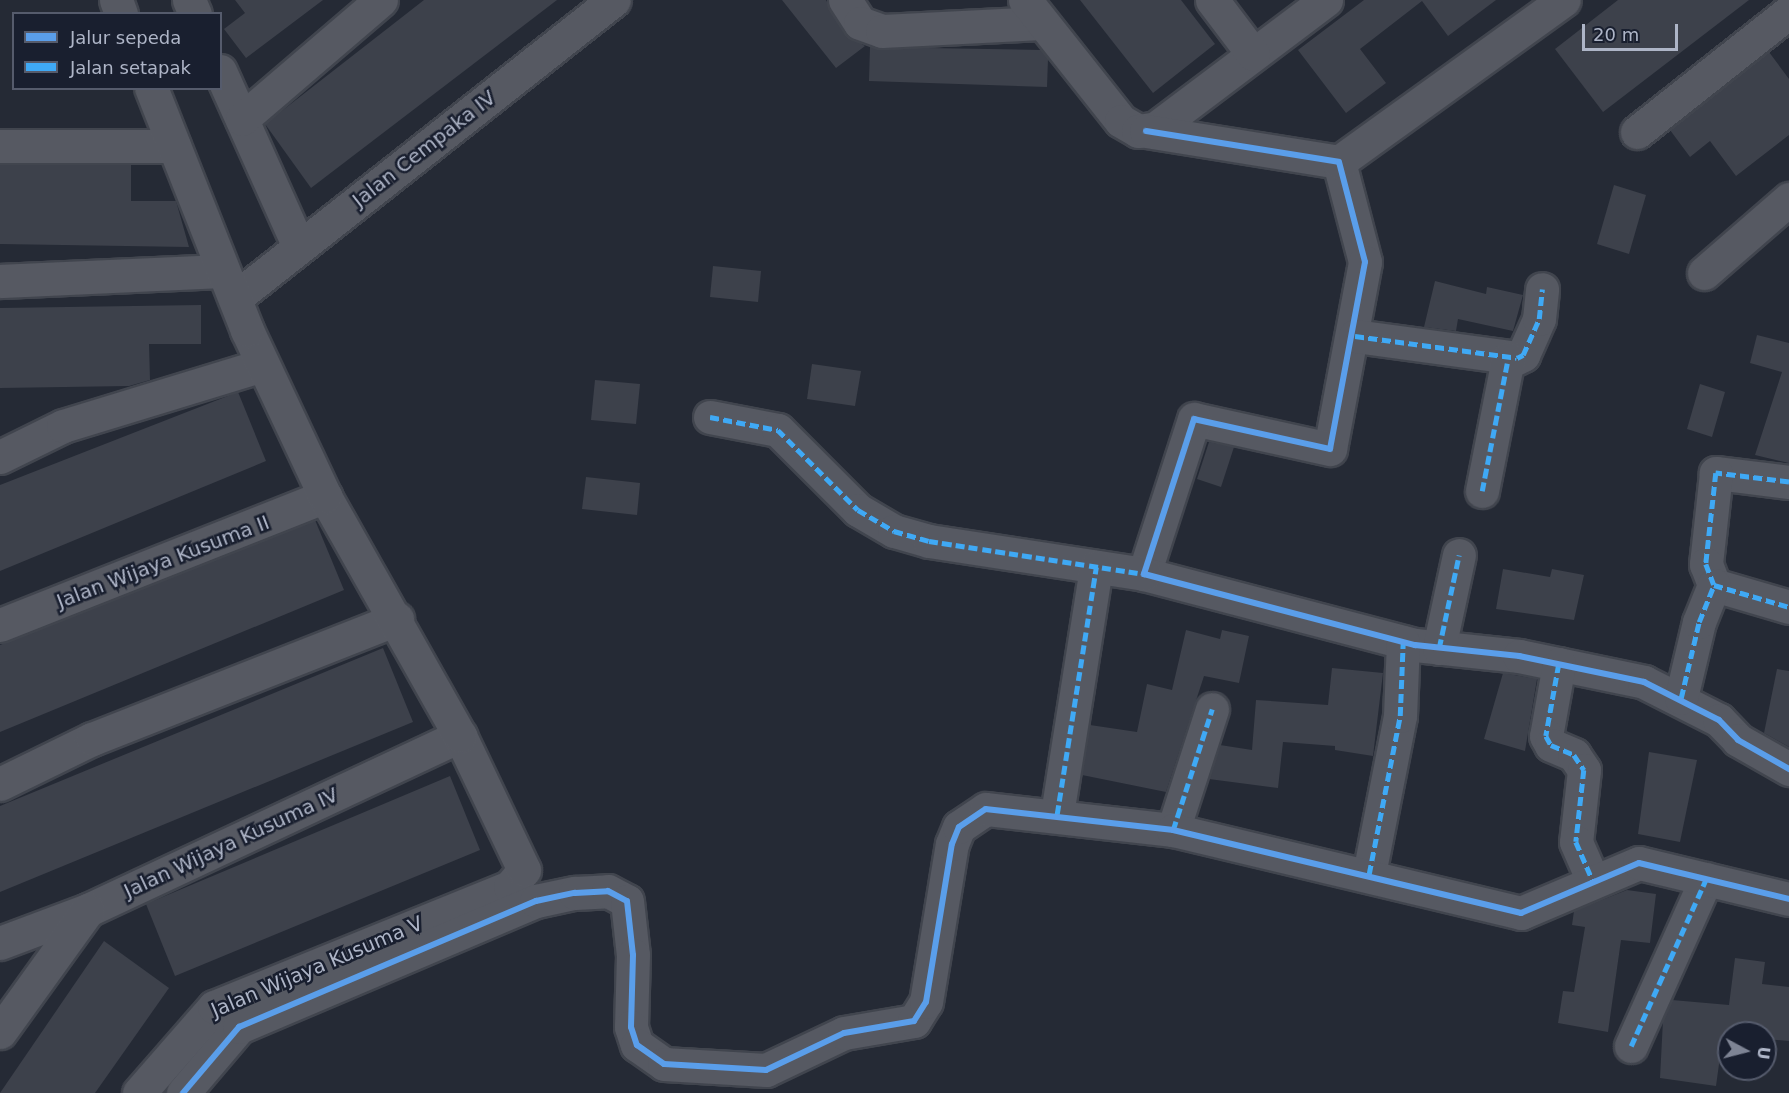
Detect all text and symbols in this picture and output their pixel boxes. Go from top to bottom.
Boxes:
legend [12,12,222,90]
scale bar [1585,12,1681,50]
text: 20 m [1593,24,1639,45]
text: Jalur sepeda [70,27,181,48]
text: Jalan setapak [70,57,191,78]
street label: Jalan Cempaka IV [348,86,500,212]
street label: Jalan Wijaya Kusuma II [53,510,273,614]
street label: Jalan Wijaya Kusuma IV [120,783,342,903]
street label: Jalan Wijaya Kusuma V [207,911,427,1023]
north arrow [1717,1021,1777,1081]
text: U [1753,1045,1774,1061]

